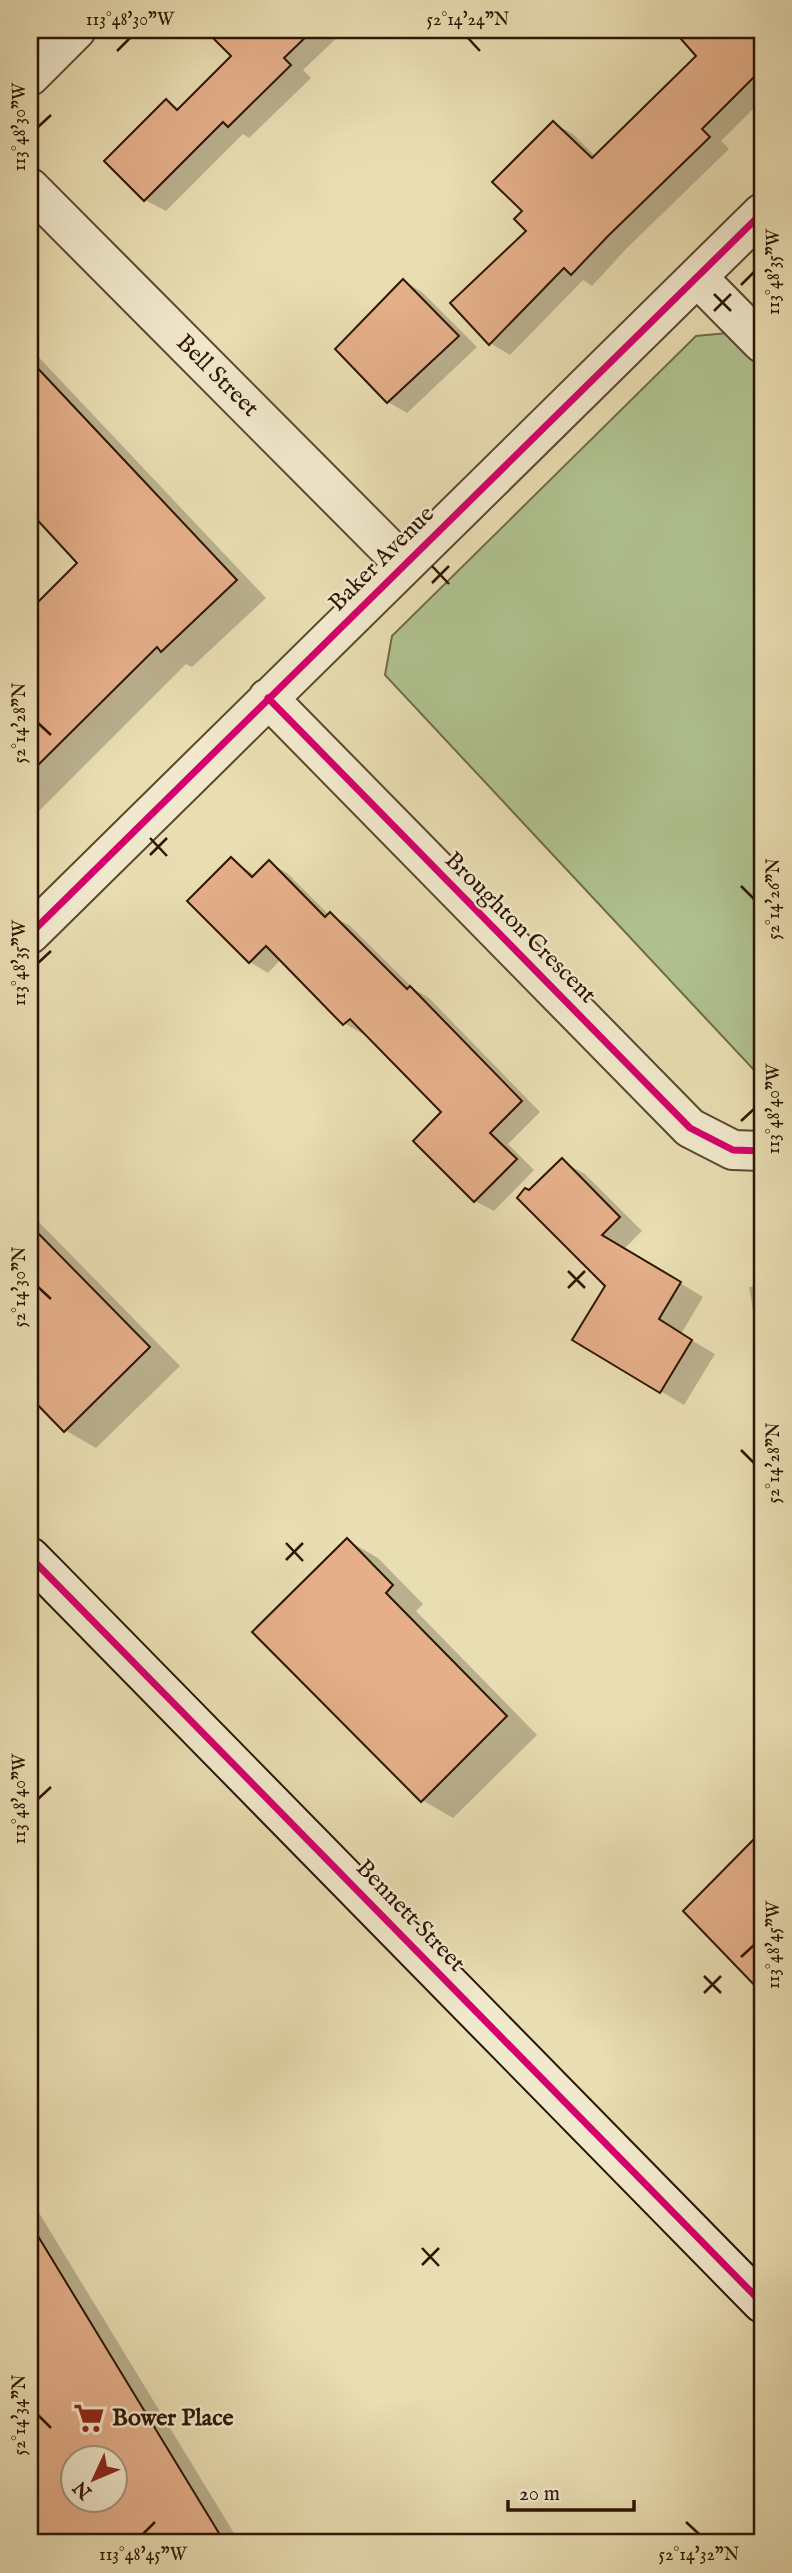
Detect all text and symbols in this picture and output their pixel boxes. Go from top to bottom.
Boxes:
text: 113°48'30"W [86,9,175,32]
text: 52°14'24"N [427,9,510,32]
text: 113°48'30"W [9,82,32,171]
text: 113°48'35"W [763,228,786,315]
street label: Bell Street [169,328,265,424]
street label: Baker Avenue [322,499,442,619]
text: 52°14'28"N [9,682,32,764]
street label: Broughton Crescent [437,845,603,1011]
text: 52°14'26"N [763,858,786,940]
text: 113°48'35"W [9,919,32,1006]
text: 113°48'40"W [763,1063,786,1154]
text: 52°14'30"N [9,1246,32,1328]
text: 52°14'28"N [763,1422,786,1504]
text: 113°48'40"W [9,1753,32,1844]
street label: Bennett Street [349,1853,471,1979]
text: 113°48'45"W [763,1900,786,1989]
text: 52°14'34"N [9,2374,32,2456]
supermarket icon: Bower Place [72,2401,106,2435]
place label: Bower Place [112,2403,233,2434]
north arrow [60,2444,130,2514]
scale bar [508,2468,634,2512]
text: N [68,2475,98,2504]
text: 20 m [519,2481,560,2508]
text: 113°48'45"W [99,2544,188,2567]
text: 52°14'32"N [659,2544,740,2567]

